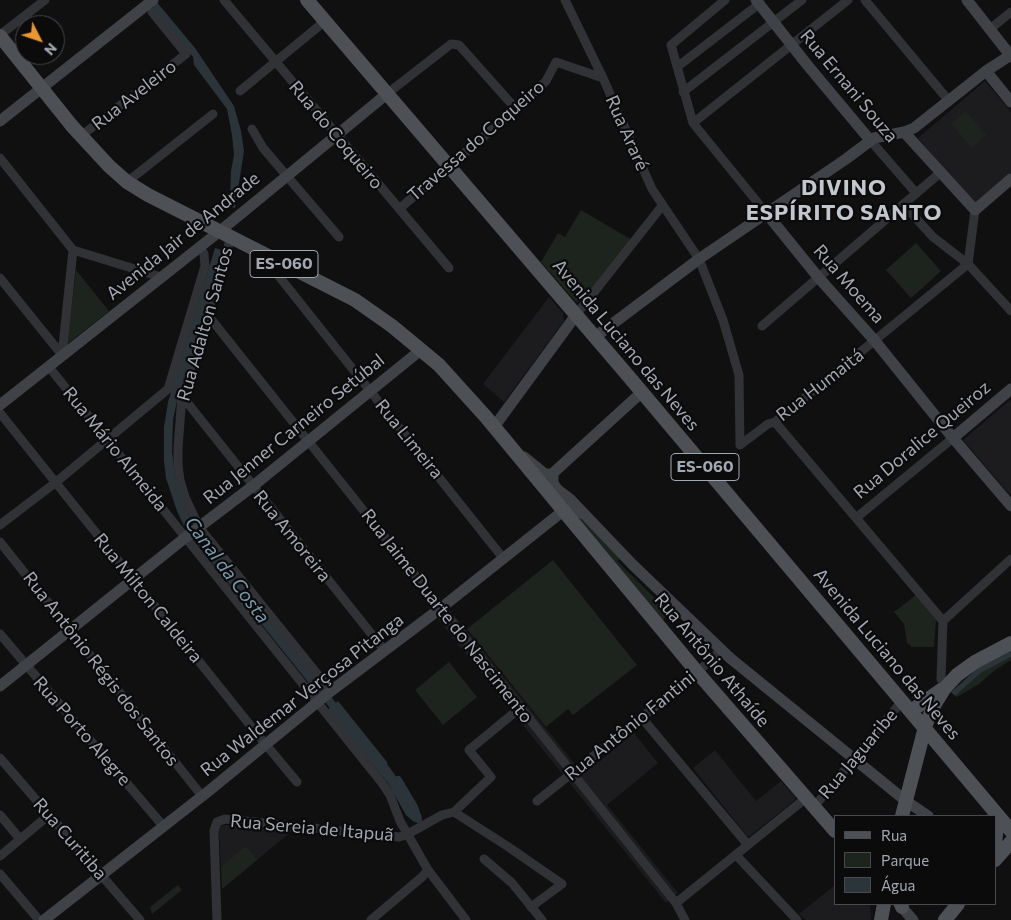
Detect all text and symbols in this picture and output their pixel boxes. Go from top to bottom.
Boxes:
north arrow [15,15,65,65]
street label: Rua Ernani Souza [796,25,902,147]
text: N [41,40,61,59]
street label: Rua Aveleiro [87,55,181,135]
street label: Rua do Coqueiro [284,76,388,194]
street label: Travessa do Coqueiro [403,76,549,206]
street label: Rua Araré [601,92,653,174]
street label: Avenida Jair de Andrade [102,167,264,305]
district label: DIVINO ESPÍRITO SANTO [744,175,944,226]
street label: Rua Moema [809,240,889,328]
street label: Rua Adalton Santos [173,244,237,404]
road number: ES-060 [250,250,318,278]
street label: Avenida Luciano das Neves [548,255,704,435]
street label: Rua Humaitá [772,344,868,426]
street label: Rua Jenner Carneiro Setúbal [199,349,389,509]
street label: Rua Doralice Queiroz [849,377,995,503]
street label: Rua Mário Almeida [58,382,172,516]
street label: Rua Limeira [370,395,448,483]
road number: ES-060 [671,454,739,481]
street label: Rua Amoreira [249,486,335,586]
street label: Rua Jaime Duarte do Nascimento [357,505,537,727]
water label: Canal da Costa [180,512,274,628]
street label: Rua Milton Caldeira [89,529,207,667]
street label: Avenida Luciano das Neves [809,564,965,744]
street label: Rua Antônio Régis dos Santos [18,568,184,770]
street label: Rua Antônio Athaíde [650,589,774,731]
street label: Rua Waldemar Verçosa Pitanga [196,609,408,781]
street label: Rua Antônio Fantini [560,667,700,785]
street label: Rua Porto Alegre [29,672,135,790]
street label: Rua Jaguaribe [814,705,902,803]
street label: Rua Curitiba [29,794,111,884]
street label: Rua Sereia de Itapuã [229,810,395,846]
legend [834,815,996,905]
text: Rua [881,826,907,844]
text: Parque [881,851,929,869]
text: Água [881,876,915,894]

